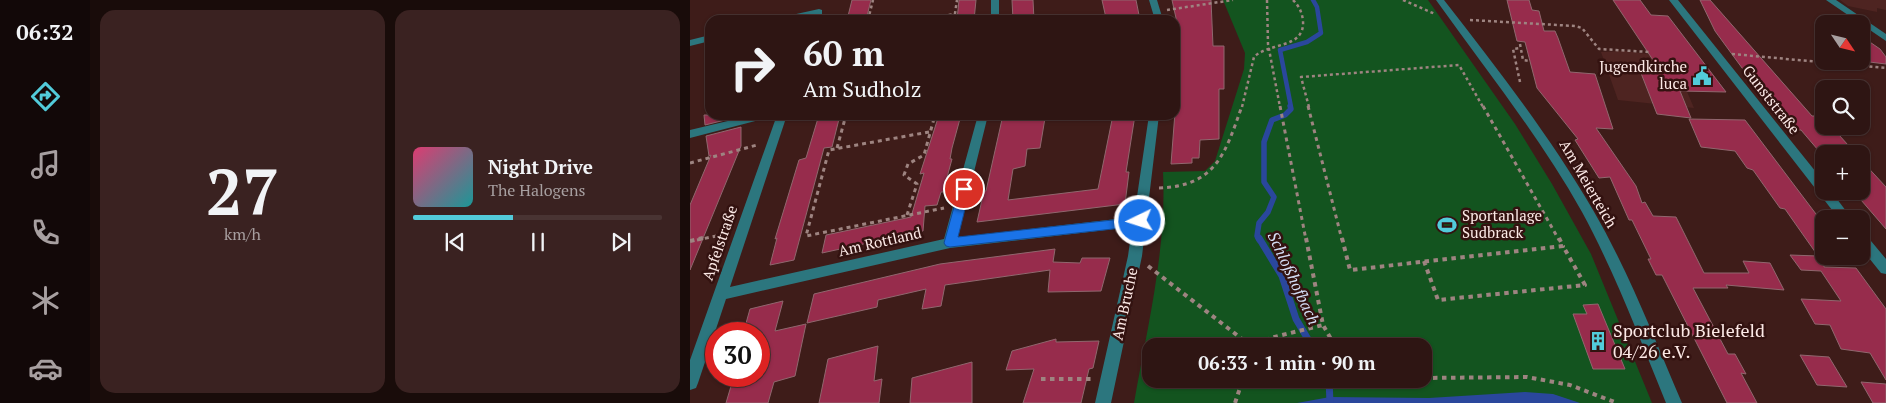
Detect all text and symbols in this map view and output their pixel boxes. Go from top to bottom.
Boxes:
north arrow [1815,15,1870,70]
map controls [1815,15,1870,265]
text: 06:32 [16,17,74,46]
text: 60 m [803,30,884,76]
icon: right [720,35,785,100]
place label: Jugendkirche luca [1599,56,1687,93]
street label: Gunststraße [1739,61,1805,138]
public building icon: Jugendkirche luca [1691,65,1713,87]
text: Am Sudholz [803,74,921,103]
icon: directions [28,79,63,114]
button: search [1815,80,1870,135]
street label: Am Meierteich [1556,136,1622,231]
button: + [1815,145,1870,200]
icon: music [28,147,63,182]
text: 27 [206,147,279,234]
text: Night Drive [488,154,593,179]
pin [943,168,985,210]
icon: arrive [950,175,978,203]
text: The Halogens [488,179,586,201]
position arrow [1113,194,1165,246]
street label: Apfelstraße [697,202,741,283]
place label: Sportanlage Sudbrack [1462,205,1542,242]
button: − [1815,210,1870,265]
sports icon: Sportanlage Sudbrack [1436,214,1458,236]
icon: phone [28,215,63,250]
street label: Am Rottland [836,222,923,260]
text: km/h [224,223,261,245]
icon: previous [441,228,469,256]
icon: pause [524,228,552,256]
icon: next [607,228,635,256]
water label: Schloßhofbach [1263,228,1325,328]
street label: Am Bruche [1107,266,1141,342]
icon: climate [28,283,63,318]
place label: Sportclub Bielefeld 04/26 e.V. [1613,318,1765,363]
speed limit sign: 30 [705,322,770,387]
building icon: Sportclub Bielefeld 04/26 e.V. [1587,330,1609,352]
text: 06:33 · 1 min · 90 m [1198,350,1376,375]
icon: car [28,351,63,386]

